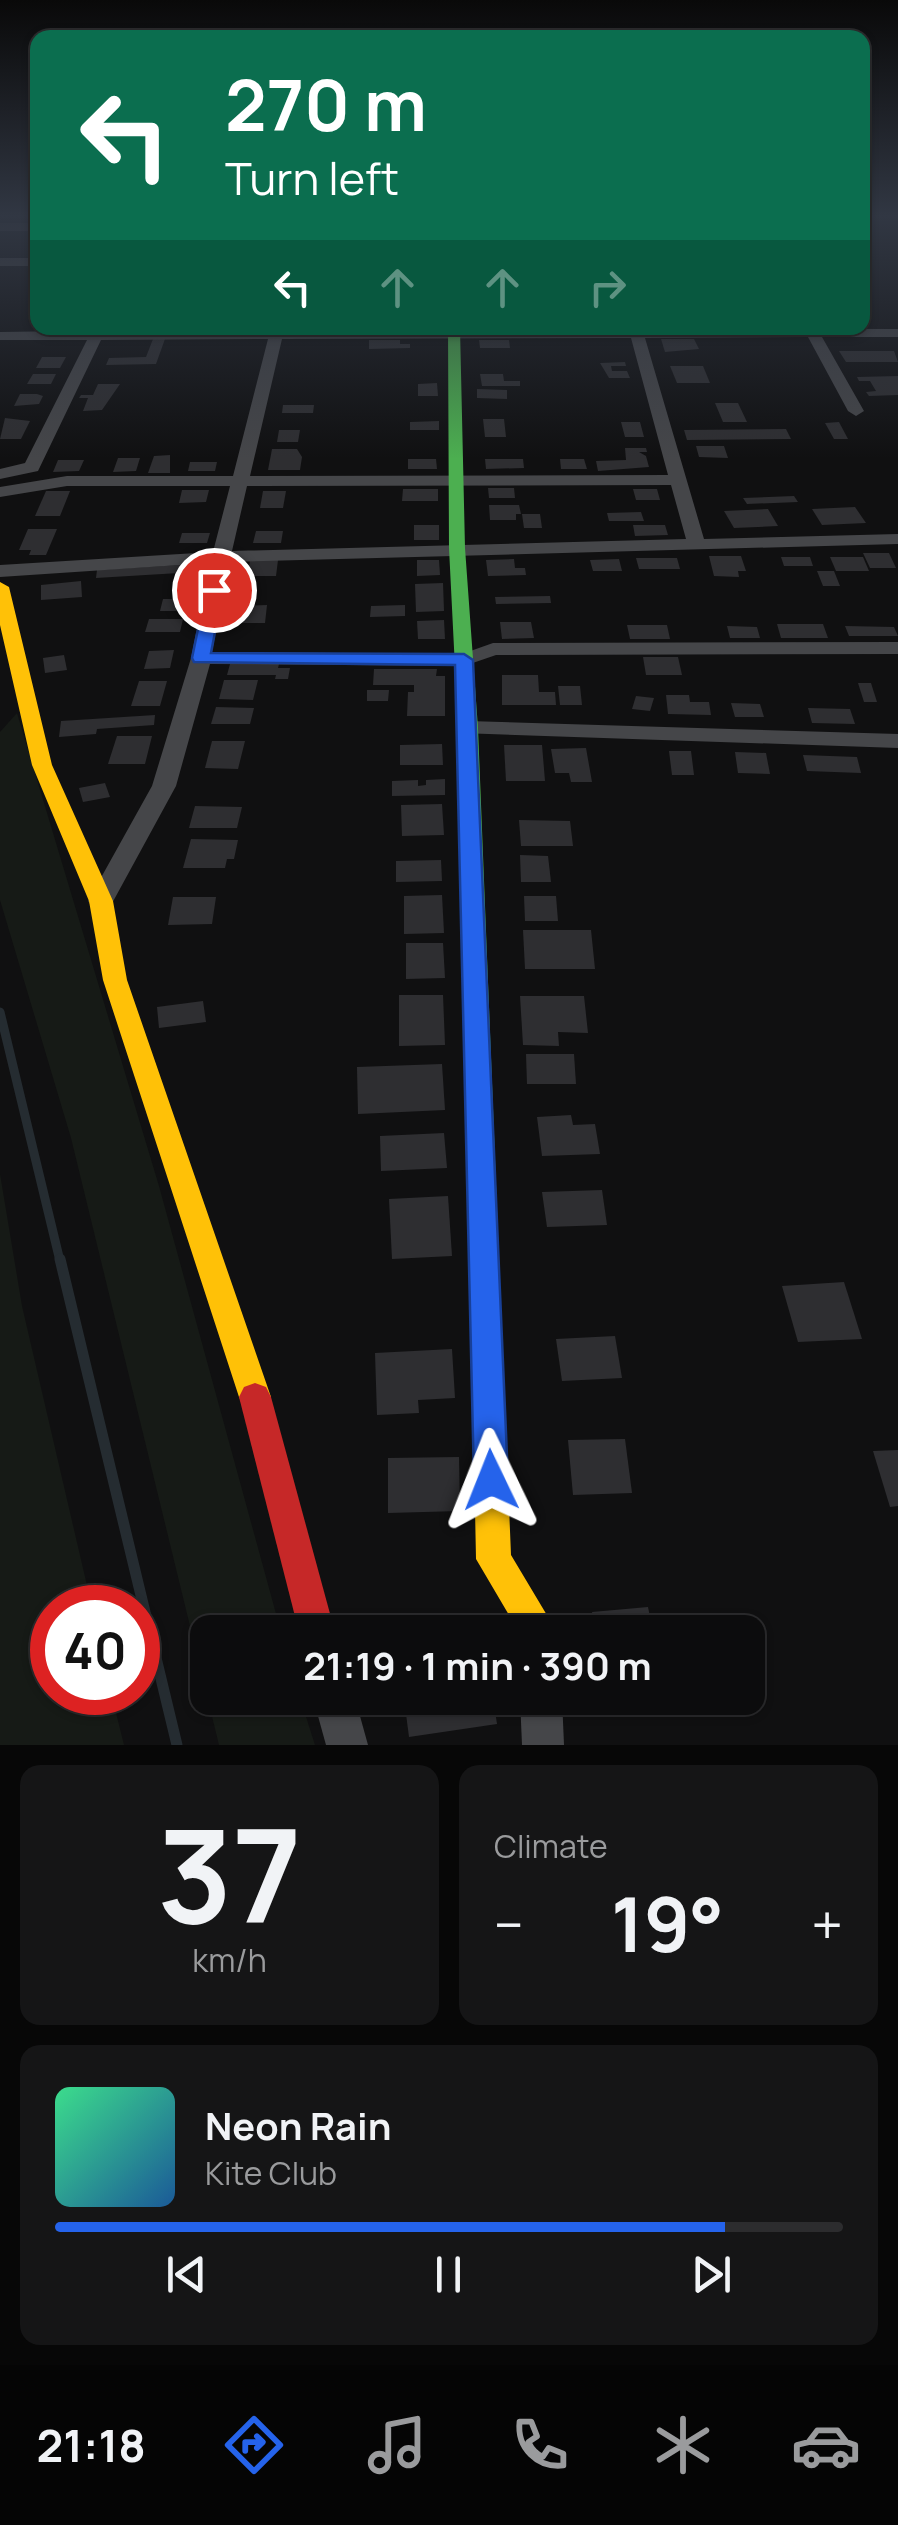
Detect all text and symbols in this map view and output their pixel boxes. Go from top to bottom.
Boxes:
text: 270 m [225,56,427,152]
icon: left [60,70,190,200]
text: Turn left [225,147,399,209]
icon: left [265,260,320,315]
icon: ahead [370,260,425,315]
icon: ahead [475,260,530,315]
icon: right [580,260,635,315]
pin [172,548,257,633]
icon: arrive [187,563,242,618]
position arrow [439,1428,543,1532]
speed limit sign: 40 [30,1585,160,1715]
text: 21:19 · 1 min · 390 m [303,1639,652,1691]
text: 37 [157,1784,302,1962]
text: Climate [494,1824,608,1868]
text: 19° [611,1872,724,1975]
text: − [494,1886,524,1962]
text: + [811,1886,843,1962]
text: km/h [192,1938,267,1982]
text: Neon Rain [205,2099,391,2151]
text: Kite Club [205,2151,337,2195]
icon: previous [159,2247,214,2302]
icon: pause [421,2247,476,2302]
icon: next [684,2247,739,2302]
icon: directions [219,2410,289,2480]
icon: music [362,2410,432,2480]
icon: phone [505,2410,575,2480]
icon: climate [648,2410,718,2480]
icon: car [791,2410,861,2480]
text: 21:18 [37,2414,146,2476]

